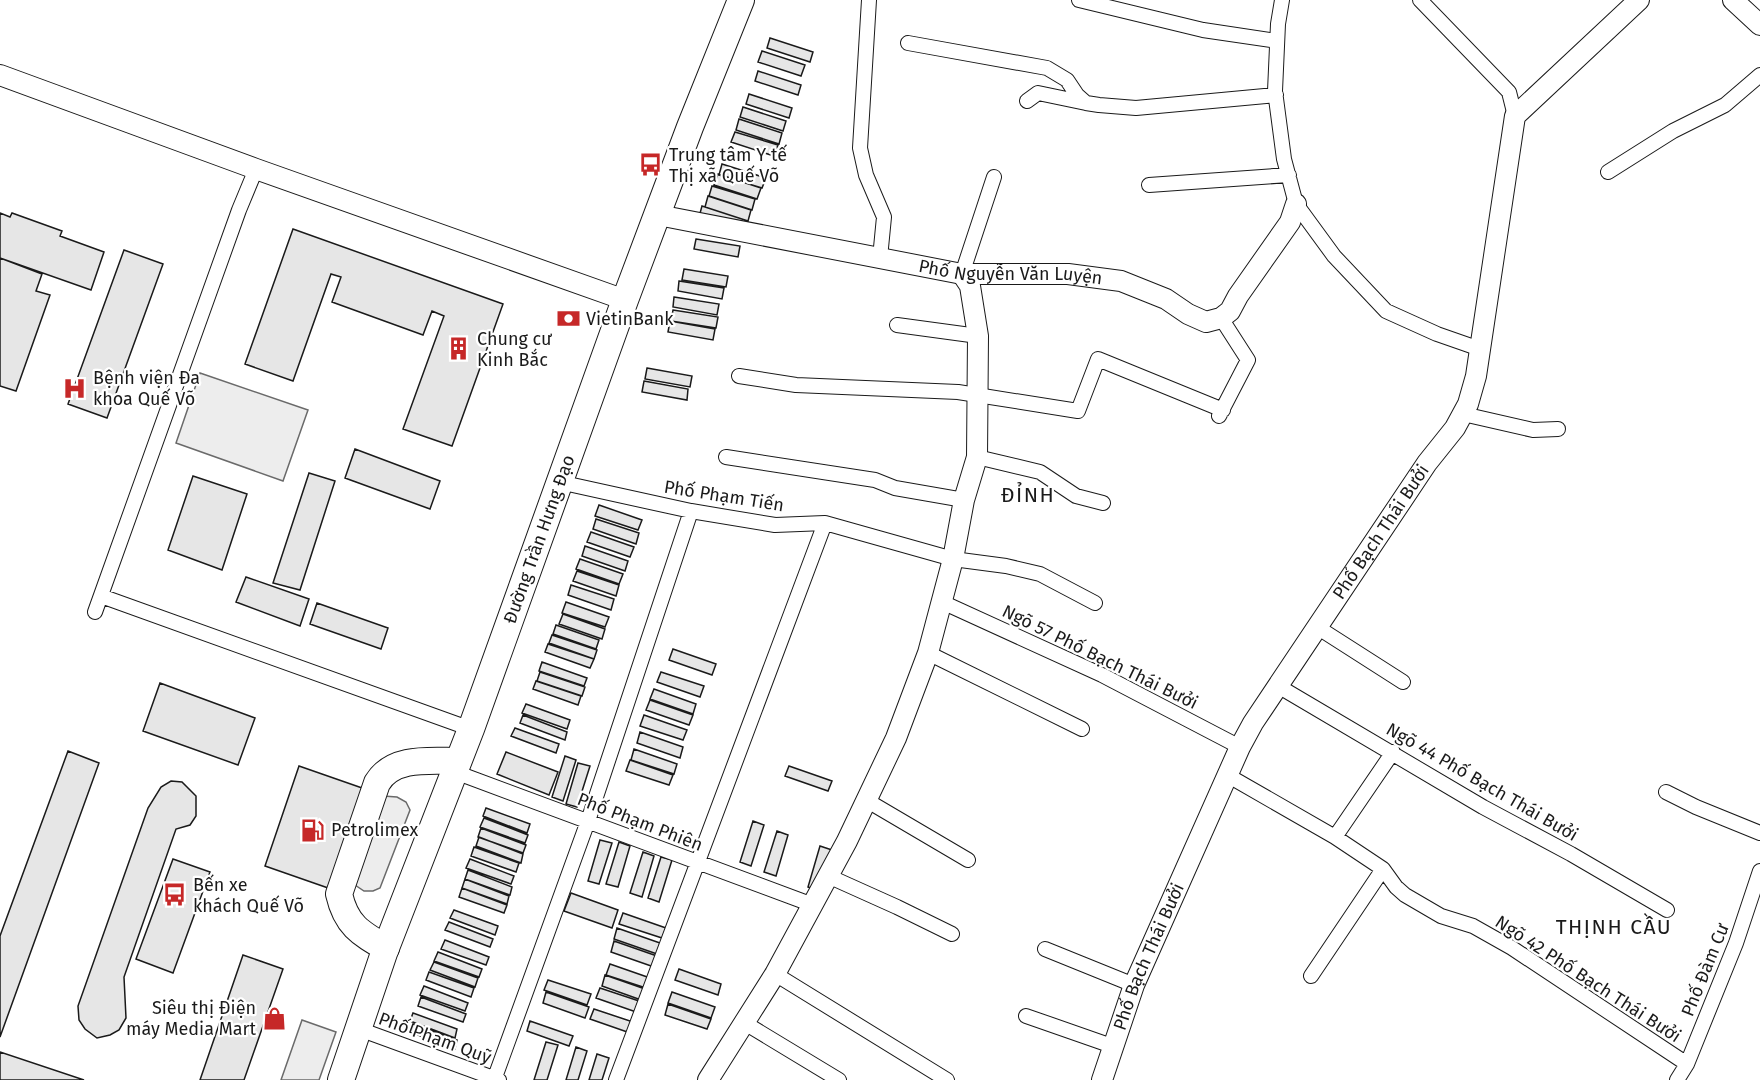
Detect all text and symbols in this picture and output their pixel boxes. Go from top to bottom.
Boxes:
place label: Trung tâm Y tế Thị xã Quế Võ [669,144,787,187]
bus stop icon: Trung tâm Y tế Thị xã Quế Võ [638,152,664,178]
street label: Phố Nguyễn Văn Luyện [917,255,1104,289]
bank icon: VietinBank [555,306,581,332]
place label: VietinBank [586,308,674,330]
place label: Chung cư Kinh Bắc [477,328,552,371]
building icon: Chung cư Kinh Bắc [446,336,472,362]
place label: Bệnh viện Đa khoa Quế Võ [93,367,200,410]
hospital icon: Bệnh viện Đa khoa Quế Võ [62,375,88,401]
street label: Đường Trần Hưng Đạo [499,452,579,627]
street label: Phố Bạch Thái Bưởi [1328,460,1434,603]
street label: Phố Phạm Tiến [662,476,786,516]
district label: ĐỈNH [1001,481,1055,508]
street label: Ngõ 57 Phố Bạch Thái Bưởi [998,600,1202,714]
street label: Ngõ 44 Phố Bạch Thái Bưởi [1382,718,1582,846]
street label: Phố Phạm Phiên [574,788,706,856]
fuel station icon: Petrolimex [300,817,326,843]
place label: Petrolimex [331,819,419,841]
place label: Bến xe khách Quế Võ [193,874,304,917]
street label: Phố Bạch Thái Bưởi [1109,880,1189,1033]
bus stop icon: Bến xe khách Quế Võ [162,882,188,908]
street label: Ngõ 42 Phố Bạch Thái Bưởi [1491,911,1685,1047]
district label: THỊNH CẦU [1556,912,1672,940]
street label: Phố Đàm Cư [1676,920,1734,1020]
place label: Siêu thị Điện máy Media Mart [126,997,257,1040]
shop icon: Siêu thị Điện máy Media Mart [261,1005,287,1031]
street label: Phố Phạm Quỹ [376,1007,494,1069]

